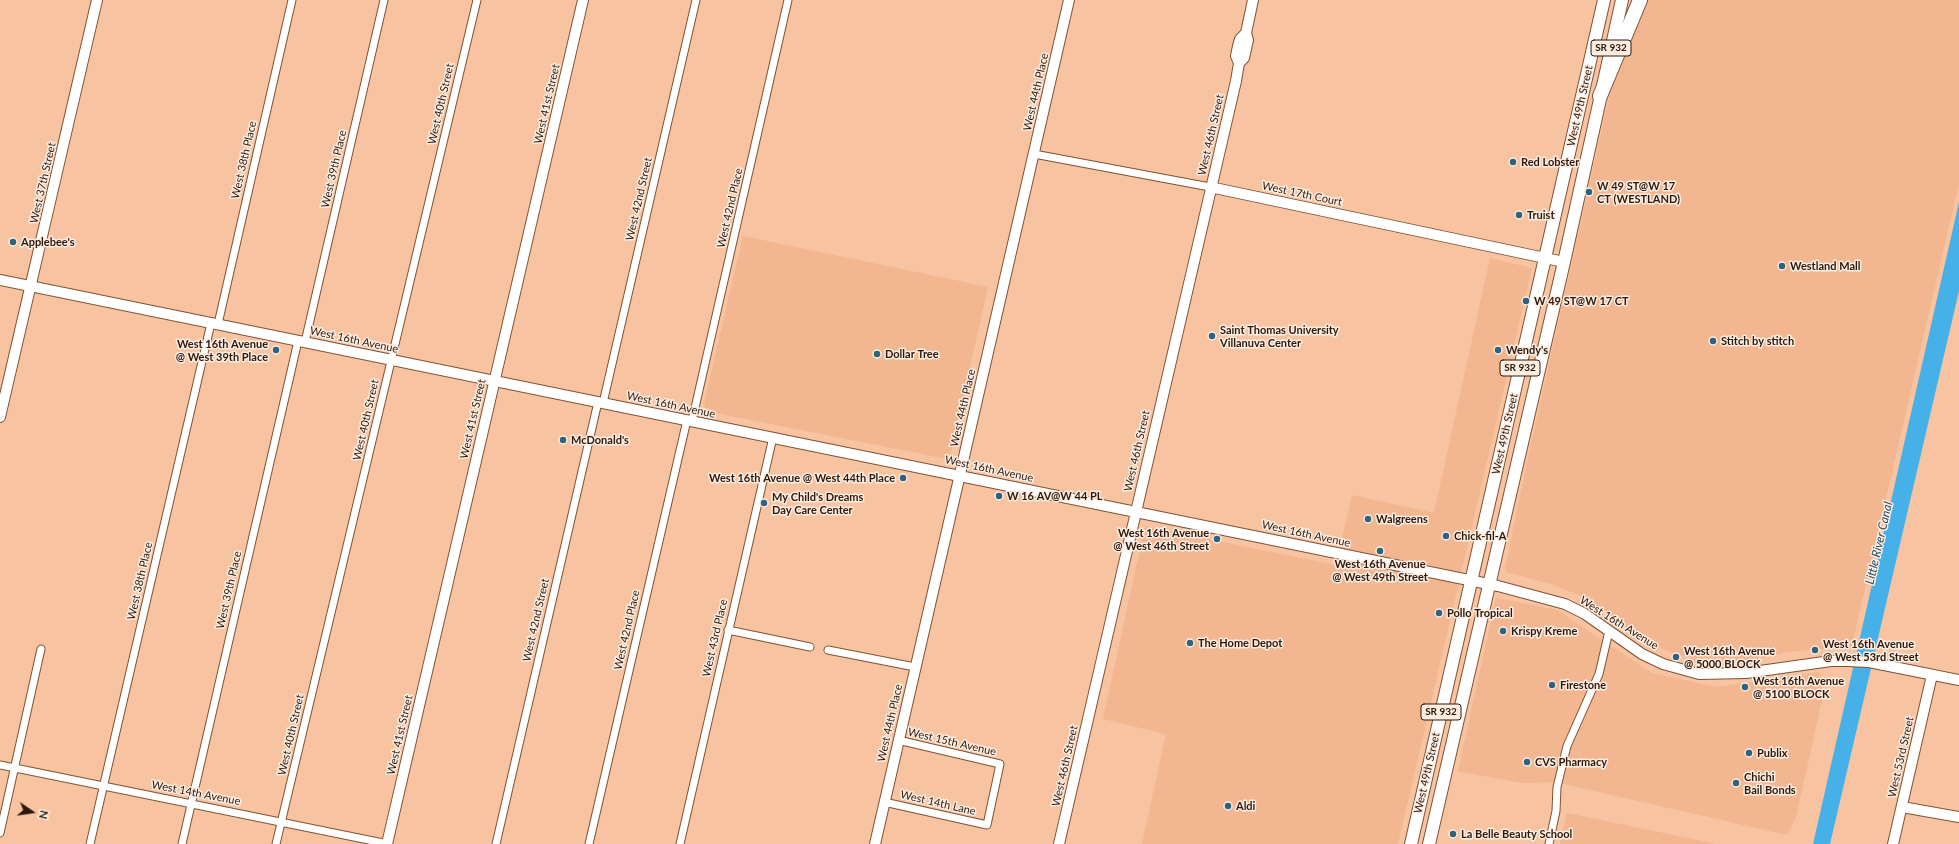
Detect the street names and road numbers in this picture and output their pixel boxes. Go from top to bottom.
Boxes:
road number: SR 932 [1591,40,1631,56]
street label: West 44th Place [1021,52,1051,132]
street label: West 40th Street [425,62,457,146]
street label: West 41st Street [531,63,563,145]
street label: West 49th Street [1564,64,1596,148]
street label: West 46th Street [1195,93,1227,177]
street label: West 38th Place [229,120,259,200]
street label: West 39th Place [319,129,349,209]
street label: West 37th Street [27,141,59,225]
street label: West 42nd Street [623,156,655,242]
street label: West 42nd Place [714,167,746,249]
street label: West 17th Court [1261,179,1343,209]
street label: West 16th Avenue [309,324,399,356]
road number: SR 932 [1500,360,1540,376]
street label: West 44th Place [948,368,978,448]
street label: West 40th Street [350,378,382,462]
street label: West 41st Street [457,378,489,460]
street label: West 16th Avenue [626,389,716,421]
street label: West 49th Street [1489,392,1521,476]
street label: West 46th Street [1121,409,1153,493]
street label: West 16th Avenue [944,453,1034,485]
street label: West 16th Avenue [1261,518,1351,550]
street label: West 38th Place [125,541,155,621]
street label: West 39th Place [214,550,244,630]
street label: West 42nd Street [520,577,552,663]
street label: West 42nd Place [611,589,643,671]
street label: West 16th Avenue [1577,594,1661,652]
street label: West 43rd Place [700,598,730,678]
street label: West 44th Place [875,683,905,763]
street label: West 40th Street [275,693,307,777]
street label: West 41st Street [384,694,416,776]
road number: SR 932 [1421,704,1461,720]
street label: West 53rd Street [1885,715,1917,799]
street label: West 46th Street [1049,724,1081,808]
street label: West 15th Avenue [907,725,997,759]
street label: West 49th Street [1411,731,1443,815]
street label: West 14th Avenue [150,778,242,808]
street label: West 14th Lane [899,788,977,818]

